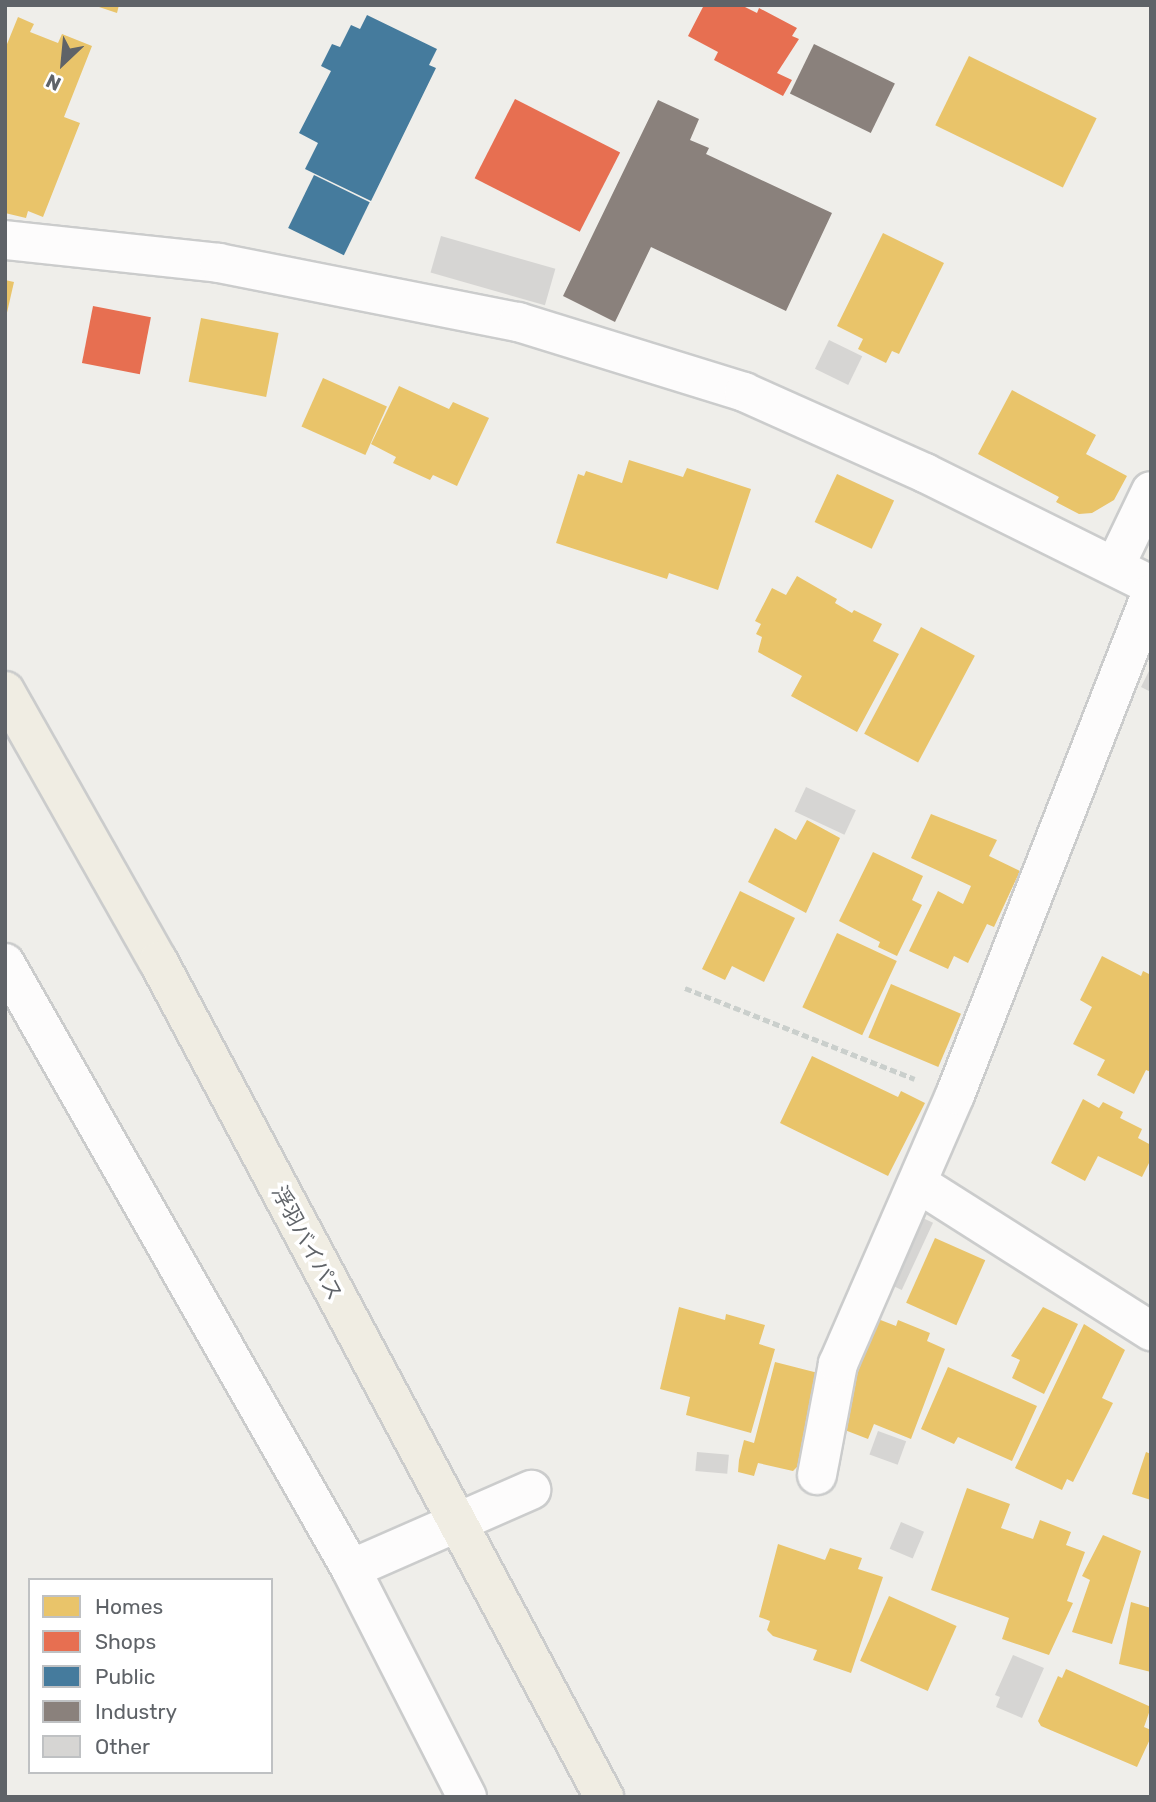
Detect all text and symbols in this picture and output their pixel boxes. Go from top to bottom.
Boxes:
north arrow [28,28,98,98]
text: N [42,69,65,96]
street label: 浮羽バイパス [266,1181,348,1305]
legend [28,1578,273,1774]
text: Homes [95,1594,163,1619]
text: Shops [95,1629,156,1654]
text: Public [95,1664,155,1689]
text: Industry [95,1699,177,1724]
text: Other [95,1734,150,1759]

